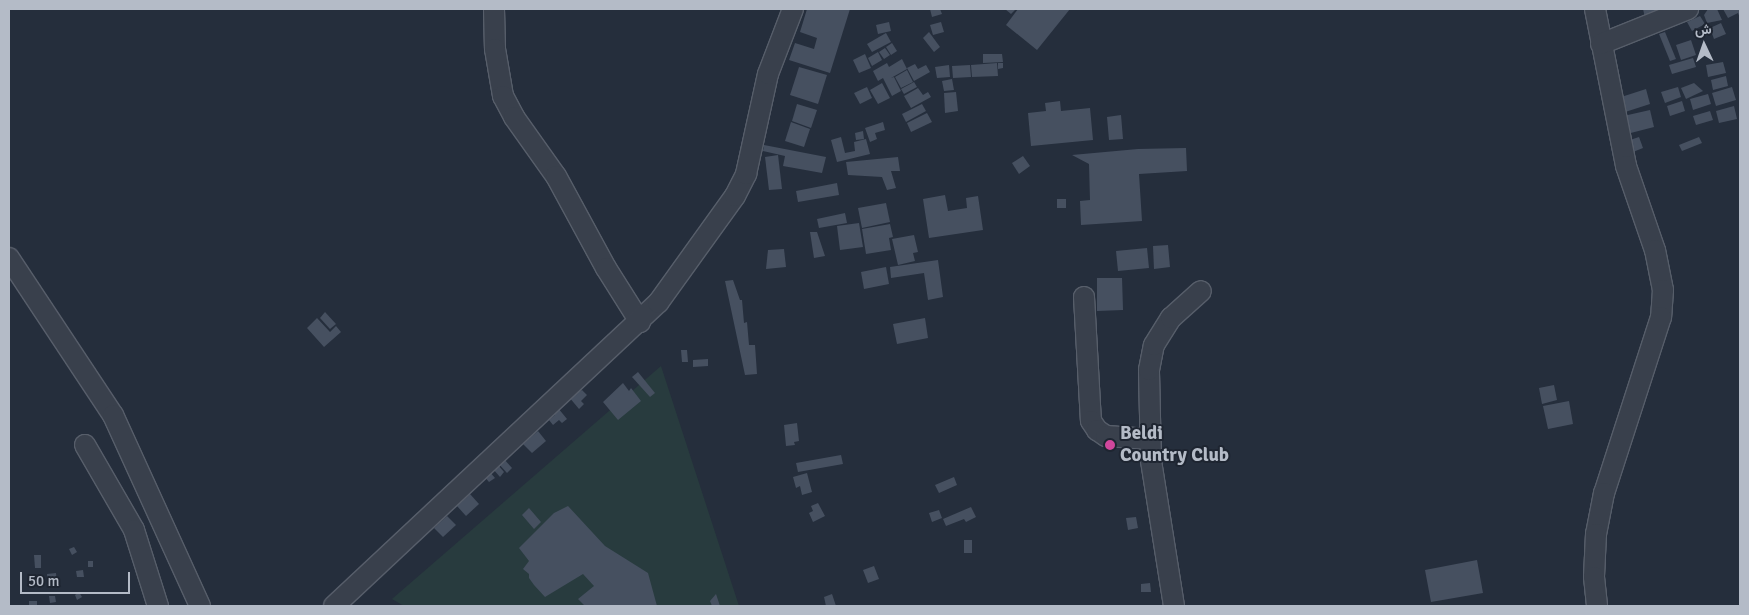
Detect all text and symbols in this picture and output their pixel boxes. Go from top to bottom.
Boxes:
north arrow [1679,20,1729,70]
text: ش [1694,21,1712,38]
place label: Beldi Country Club [1120,423,1229,467]
marker: Beldi Country Club [1104,439,1116,451]
scale bar [22,562,132,594]
text: 50 m [28,572,59,590]

